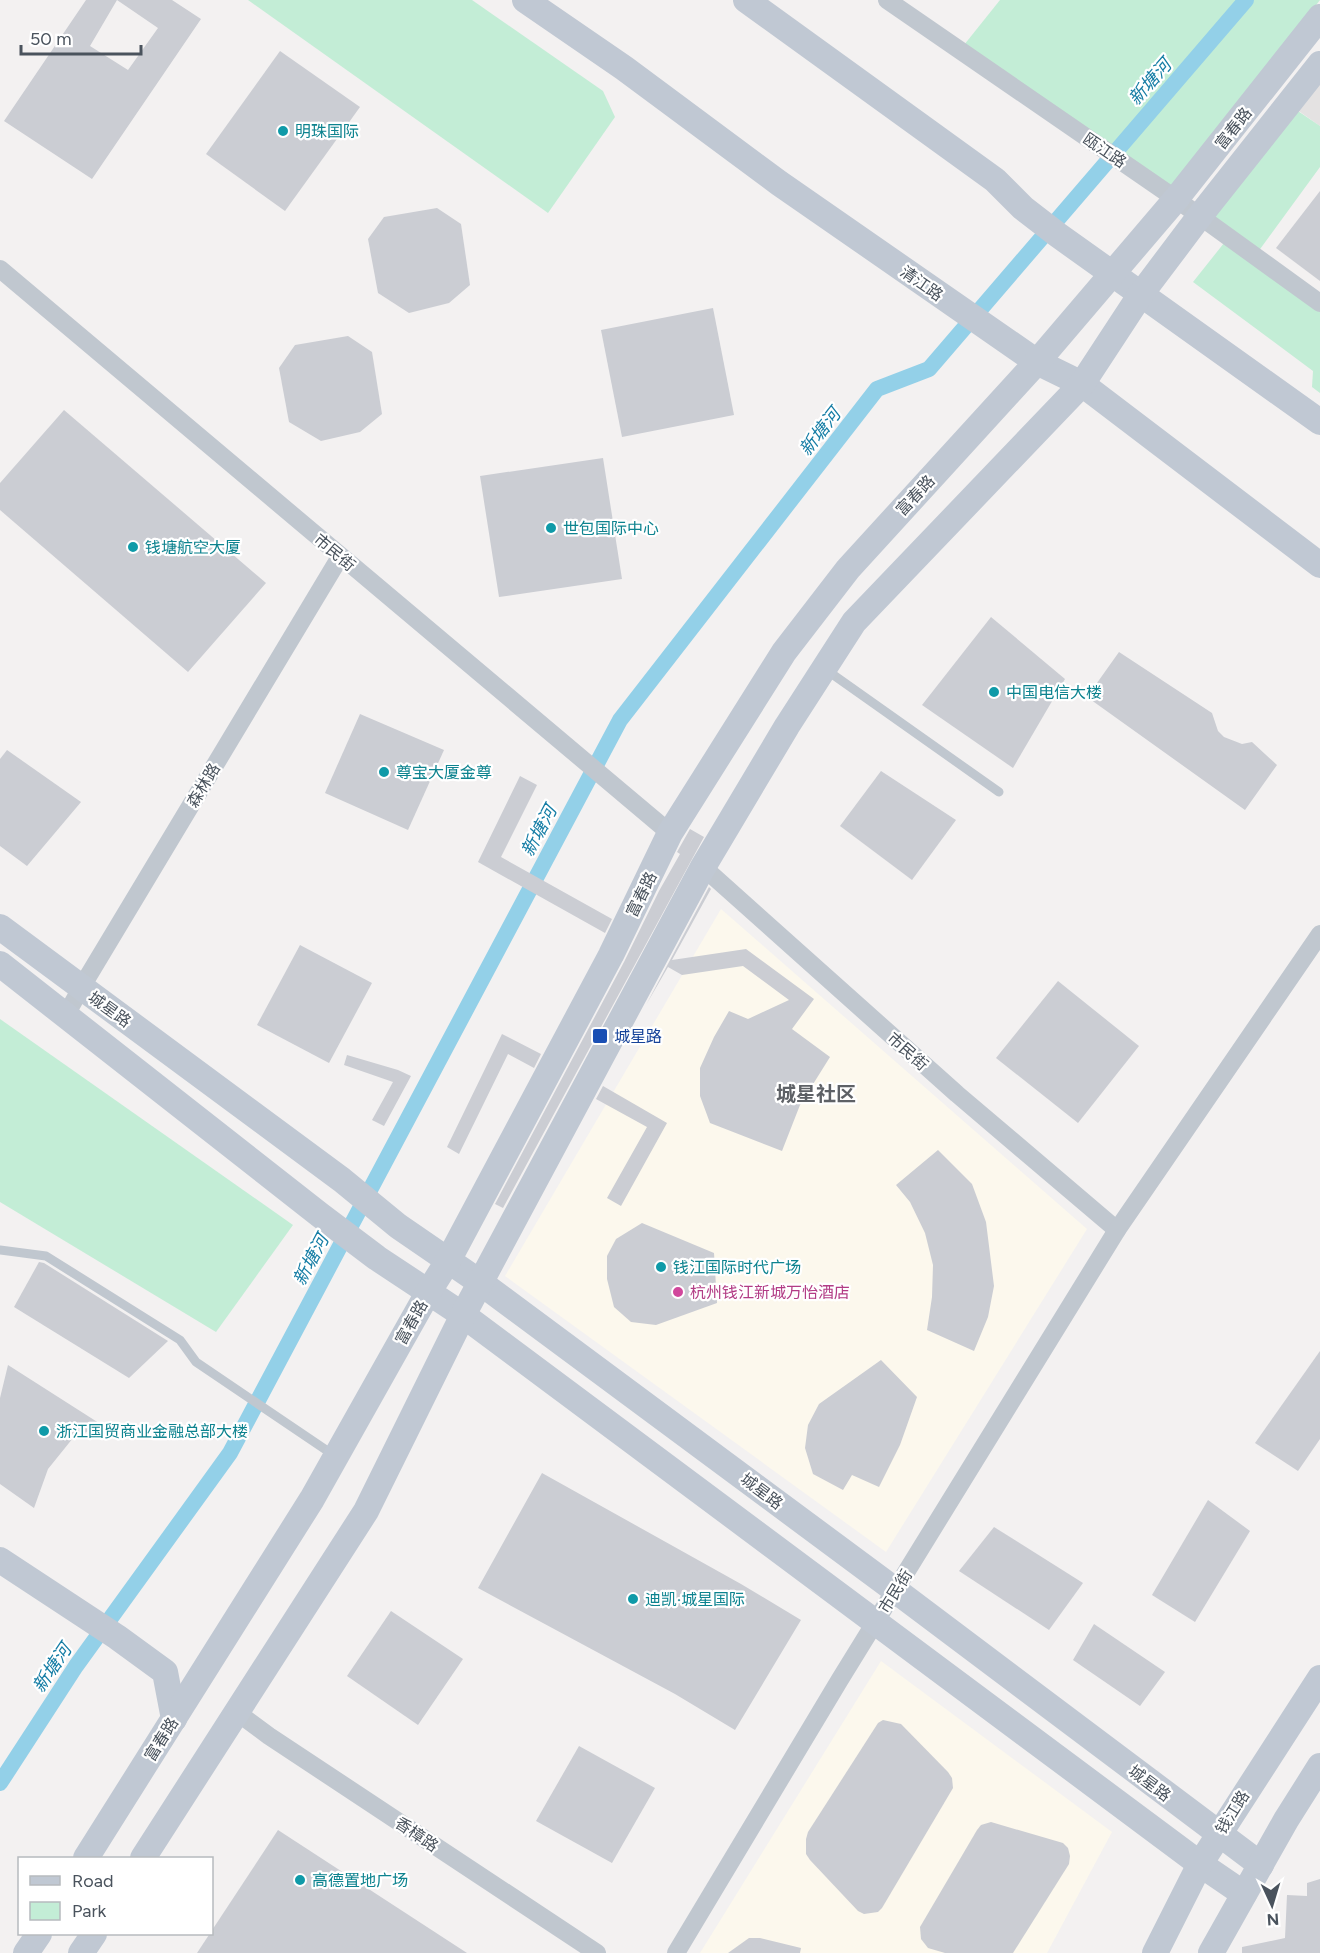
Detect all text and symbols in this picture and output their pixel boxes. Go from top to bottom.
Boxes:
scale bar [21,18,141,56]
text: 50 m [30,28,72,50]
water label: 新塘河 [1124,52,1178,110]
street label: 富春路 [1211,104,1256,153]
place label: 明珠国际 [295,122,359,141]
marker: 明珠国际 [276,124,290,138]
street label: 瓯江路 [1080,129,1130,172]
street label: 清江路 [897,262,947,305]
water label: 新塘河 [795,402,847,460]
street label: 富春路 [892,471,939,519]
place label: 世包国际中心 [563,519,659,538]
marker: 世包国际中心 [544,521,558,535]
street label: 市民街 [310,530,359,575]
place label: 钱塘航空大厦 [145,538,241,557]
marker: 钱塘航空大厦 [126,540,140,554]
place label: 中国电信大楼 [1006,683,1102,702]
marker: 中国电信大楼 [987,685,1001,699]
street label: 森林路 [183,760,224,811]
place label: 尊宝大厦金尊 [396,763,492,782]
marker: 尊宝大厦金尊 [377,765,391,779]
water label: 新塘河 [517,799,563,860]
street label: 富春路 [622,868,661,920]
street label: 城星路 [85,988,135,1031]
marker: 城星路 [591,1027,609,1045]
place label: 城星路 [614,1027,662,1046]
street label: 市民街 [883,1028,932,1074]
district label: 城星社区 [776,1082,856,1106]
water label: 新塘河 [289,1228,335,1289]
place label: 钱江国际时代广场 [673,1258,801,1277]
marker: 钱江国际时代广场 [654,1260,668,1274]
place label: 杭州钱江新城万怡酒店 [690,1283,850,1302]
marker: 杭州钱江新城万怡酒店 [671,1285,685,1299]
street label: 富春路 [391,1297,431,1348]
place label: 浙江国贸商业金融总部大楼 [56,1422,248,1441]
marker: 浙江国贸商业金融总部大楼 [37,1424,51,1438]
street label: 城星路 [737,1469,787,1513]
street label: 市民街 [875,1566,916,1617]
place label: 迪凯·城星国际 [645,1590,745,1609]
marker: 迪凯·城星国际 [626,1592,640,1606]
water label: 新塘河 [28,1637,78,1697]
street label: 富春路 [141,1714,182,1765]
street label: 城星路 [1125,1761,1175,1805]
street label: 钱江路 [1212,1787,1253,1838]
street label: 香樟路 [392,1813,442,1856]
legend [18,1857,213,1935]
text: Road [72,1870,113,1892]
place label: 高德置地广场 [312,1871,408,1890]
marker: 高德置地广场 [293,1873,307,1887]
north arrow [1242,1875,1302,1935]
text: Park [72,1900,107,1922]
text: N [1266,1910,1280,1929]

